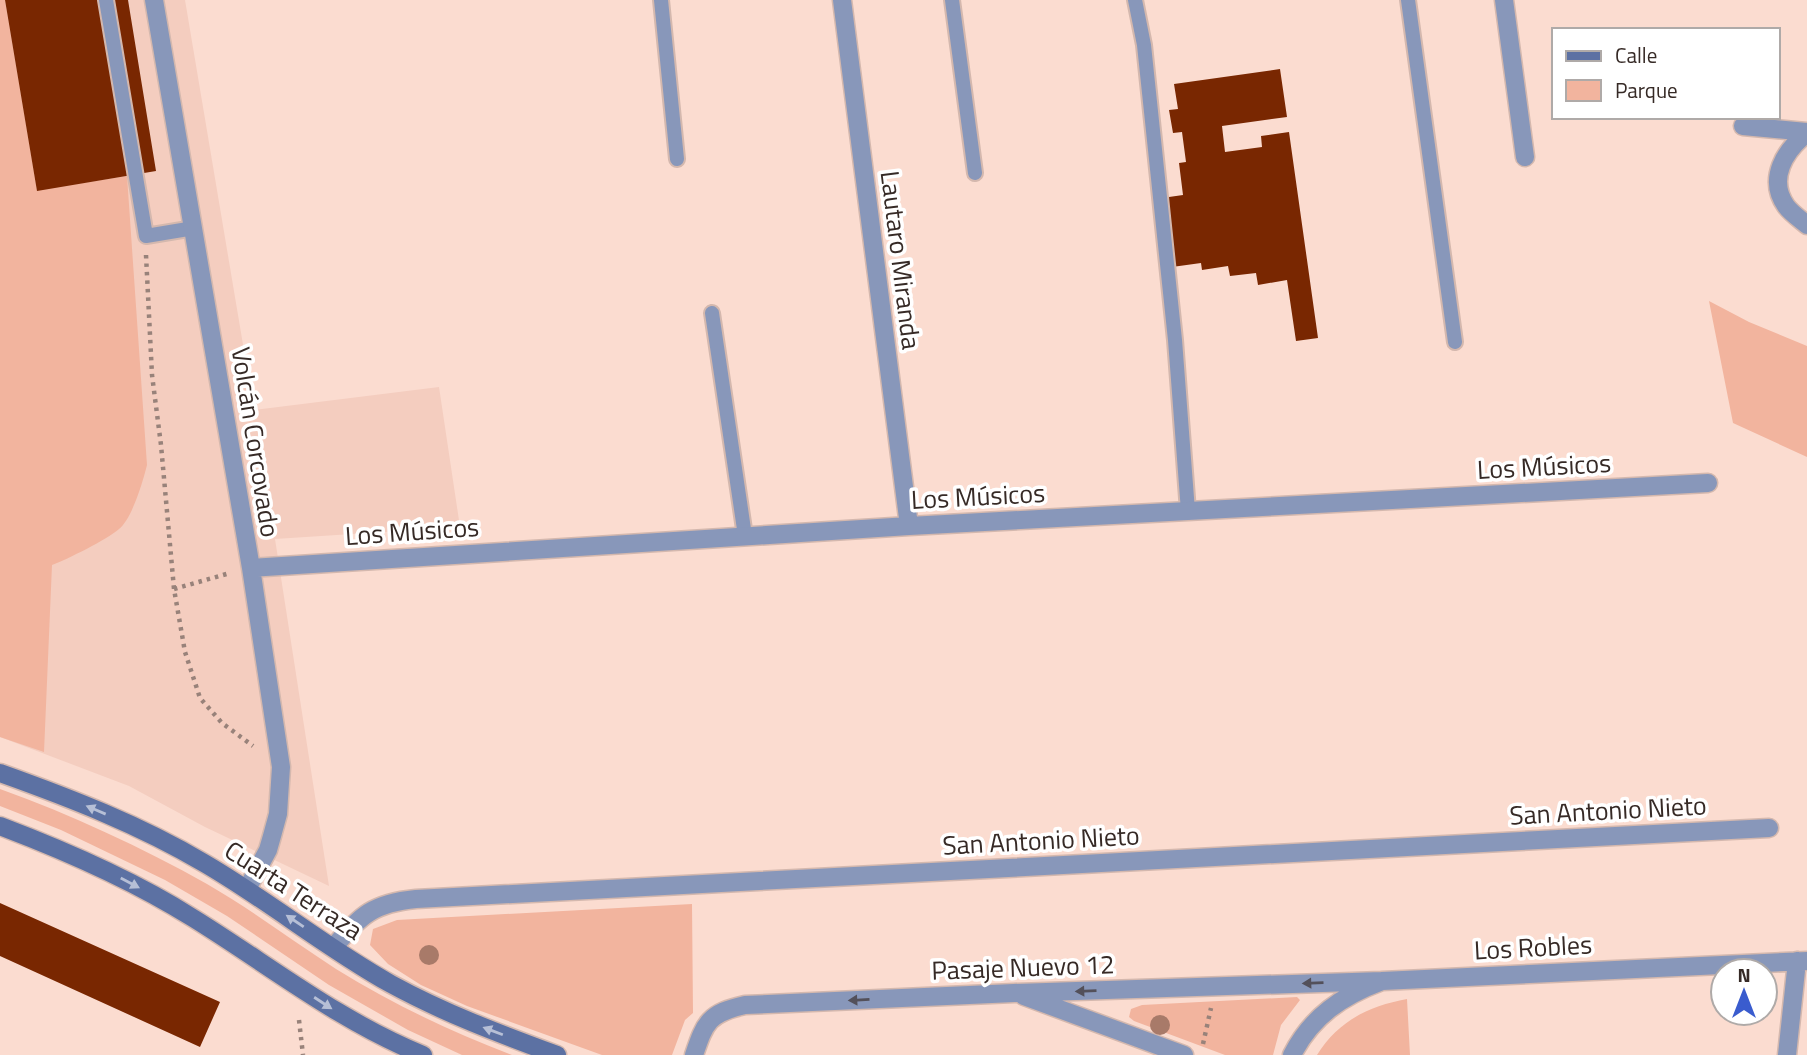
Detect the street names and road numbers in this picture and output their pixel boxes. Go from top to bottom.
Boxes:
street label: Lautaro Miranda [871,168,931,352]
street label: Volcán Corcovado [222,344,290,540]
street label: Los Músicos [1476,443,1612,489]
street label: Los Músicos [910,473,1046,519]
street label: Los Músicos [344,507,480,555]
street label: San Antonio Nieto [1508,785,1708,835]
street label: San Antonio Nieto [941,815,1141,865]
street label: Cuarta Terraza [217,831,371,949]
street label: Los Robles [1473,924,1593,970]
street label: Pasaje Nuevo 12 [931,944,1115,990]

